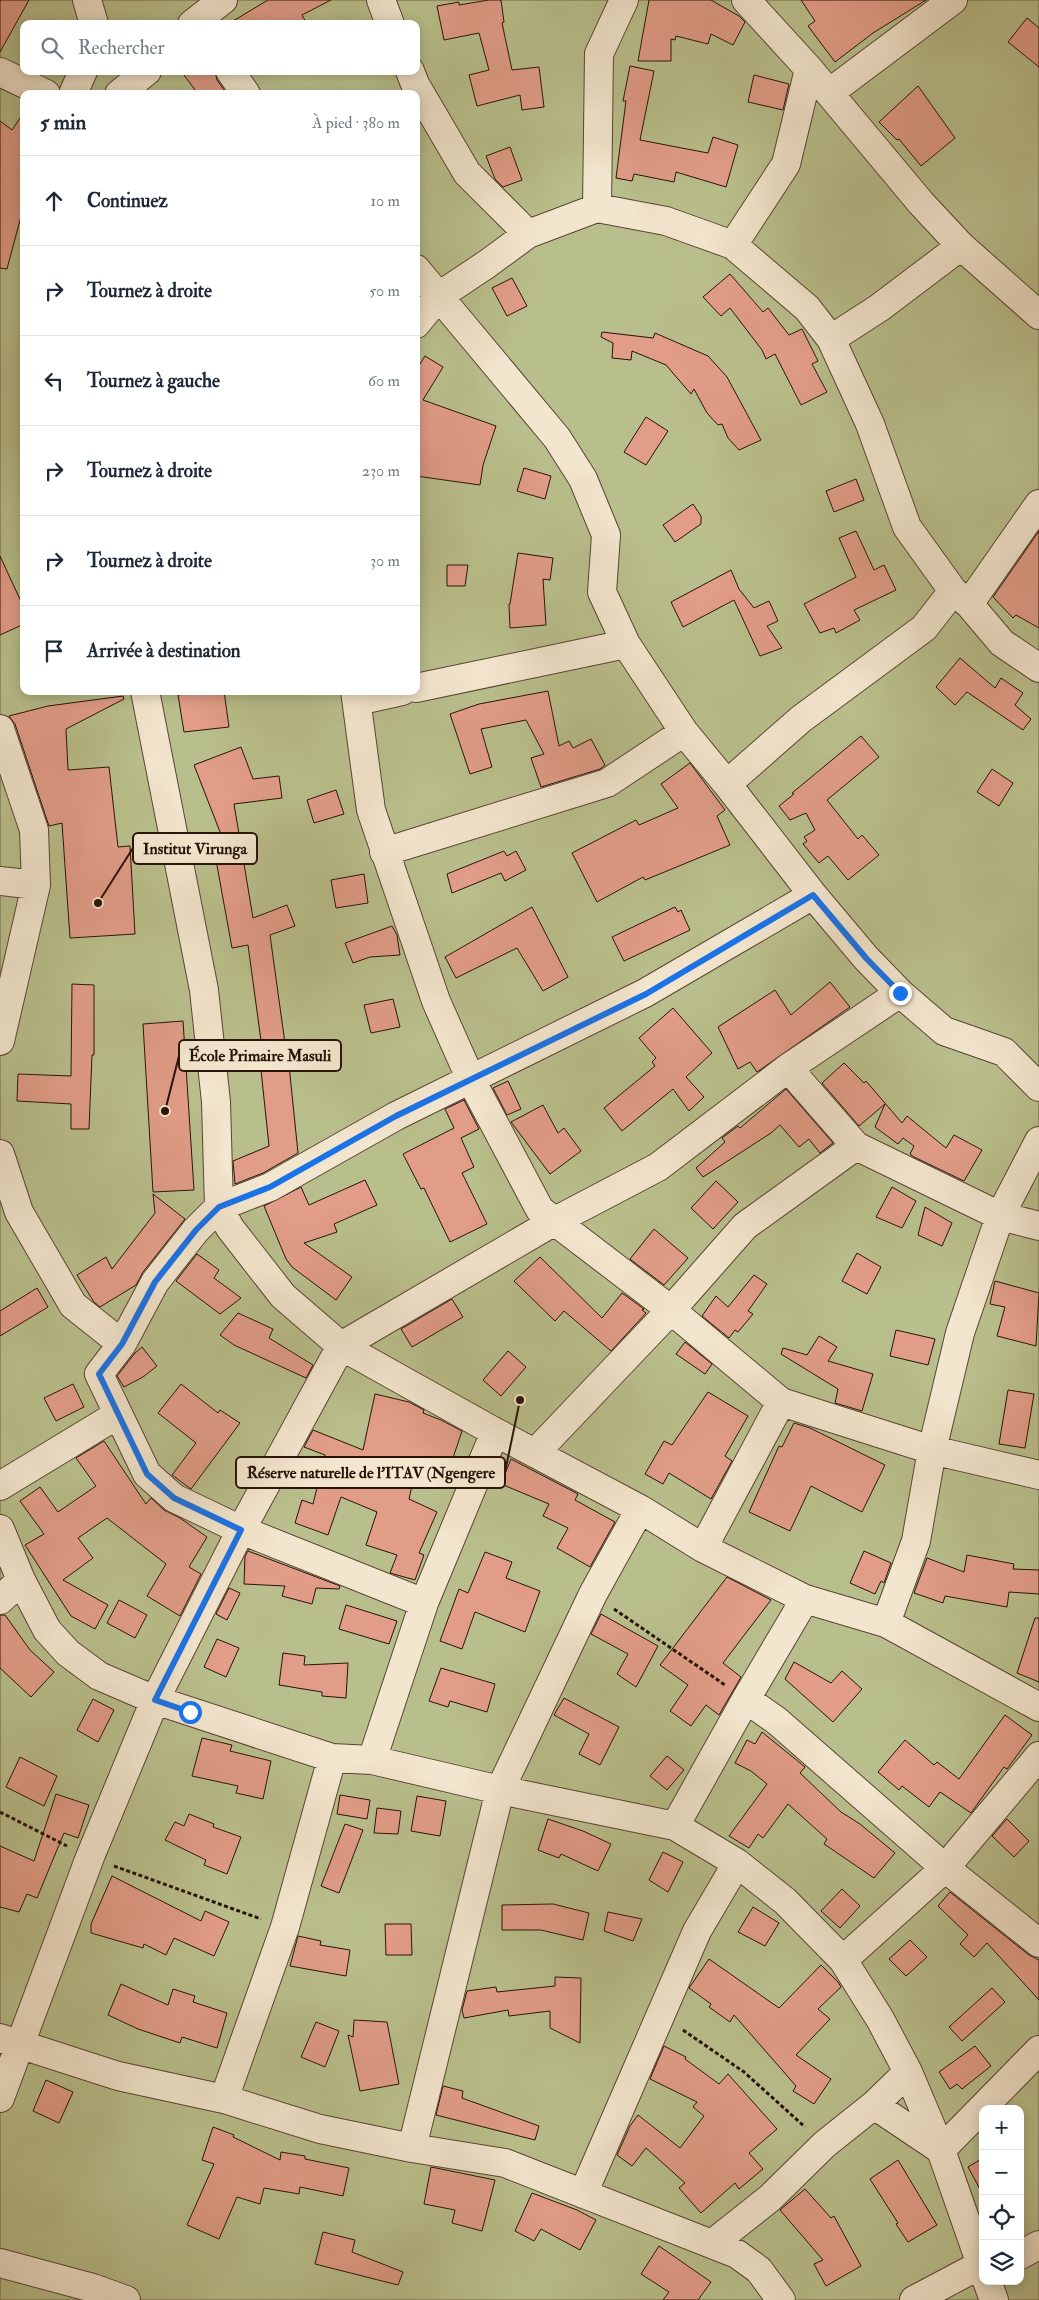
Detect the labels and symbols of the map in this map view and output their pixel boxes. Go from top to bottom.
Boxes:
callout: Institut Virunga [133,833,257,864]
text: Institut Virunga [143,839,247,860]
route end [889,982,912,1005]
callout: École Primaire Masuli [179,1040,341,1071]
text: École Primaire Masuli [189,1045,332,1066]
callout: Réserve naturelle de l'ITAV (Ngengere [236,1457,505,1488]
text: Réserve naturelle de l'ITAV (Ngengere [247,1463,496,1484]
route start [179,1701,202,1724]

